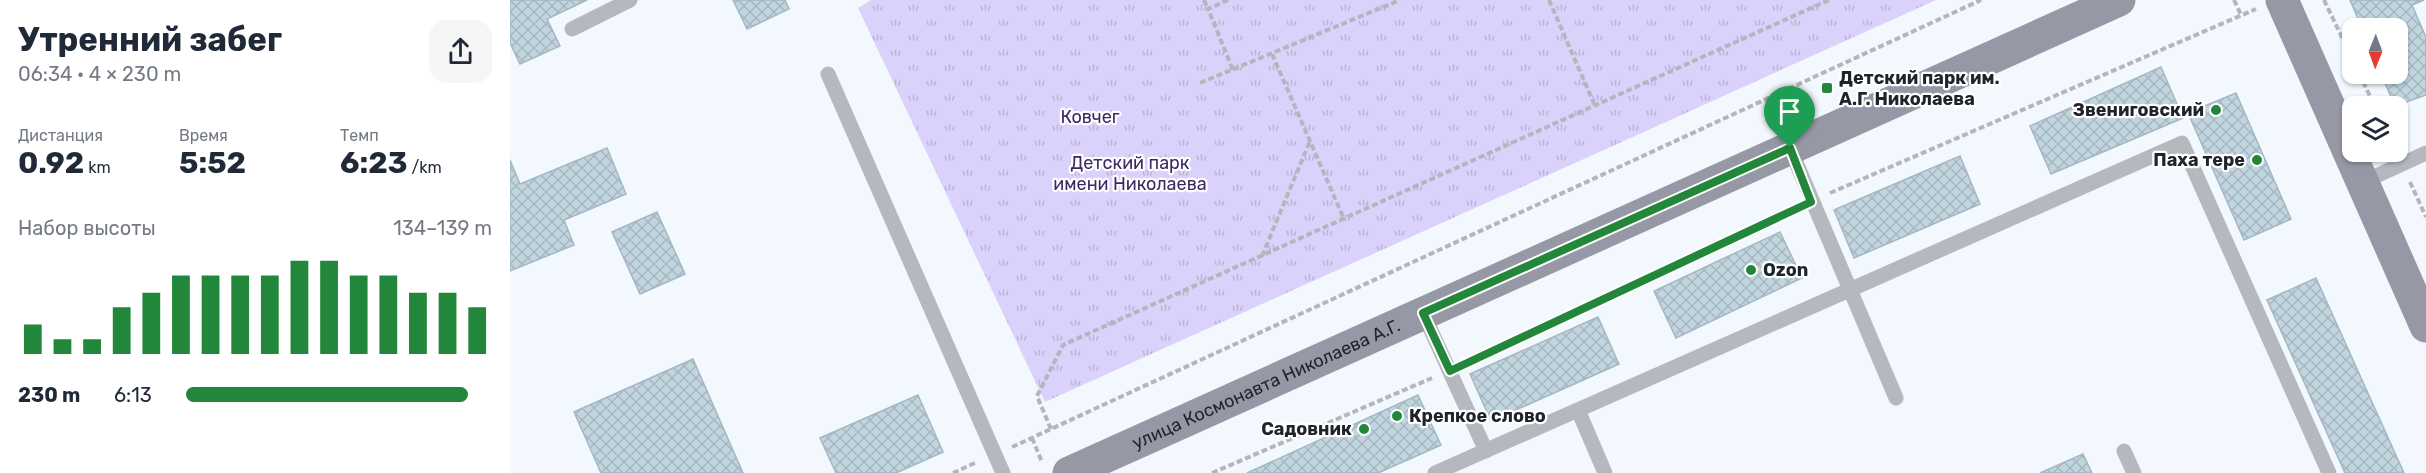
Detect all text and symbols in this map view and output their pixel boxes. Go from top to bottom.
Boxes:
north arrow [2342,18,2408,84]
map controls [2342,18,2408,162]
text: Утренний забег [18,20,282,59]
button: share [429,20,492,83]
text: 06:34 · 4 × 230 m [18,62,181,86]
place label: Детский парк им. А.Г. Николаева [1839,67,2000,110]
marker: Детский парк им. А.Г. Николаева [1820,81,1834,95]
pin [1764,86,1815,148]
icon: arrive [1773,95,1806,128]
button: layers [2342,96,2408,162]
place label: Звениговский [2073,99,2204,121]
marker: Звениговский [2209,103,2223,117]
park label: Ковчег [1060,106,1120,128]
text: Дистанция [18,126,103,145]
text: Время [179,126,228,145]
text: Темп [340,126,379,145]
text: 0.92 [18,145,84,181]
text: 5:52 [179,145,246,181]
text: 6:23 [340,145,408,181]
place label: Паха тере [2153,149,2245,171]
park label: Детский парк имени Николаева [1053,152,1207,195]
marker: Паха тере [2250,153,2264,167]
text: km [84,158,111,177]
text: /km [408,158,442,177]
text: Набор высоты [18,216,156,240]
text: 134–139 m [393,216,492,240]
place label: Ozon [1763,259,1808,281]
marker: Ozon [1744,263,1758,277]
street label: улица Космонавта Николаева А.Г. [1129,314,1403,454]
text: 230 m [18,383,80,407]
text: 6:13 [114,383,152,407]
place label: Крепкое слово [1409,405,1546,427]
marker: Крепкое слово [1390,409,1404,423]
place label: Садовник [1261,418,1352,440]
marker: Садовник [1357,422,1371,436]

